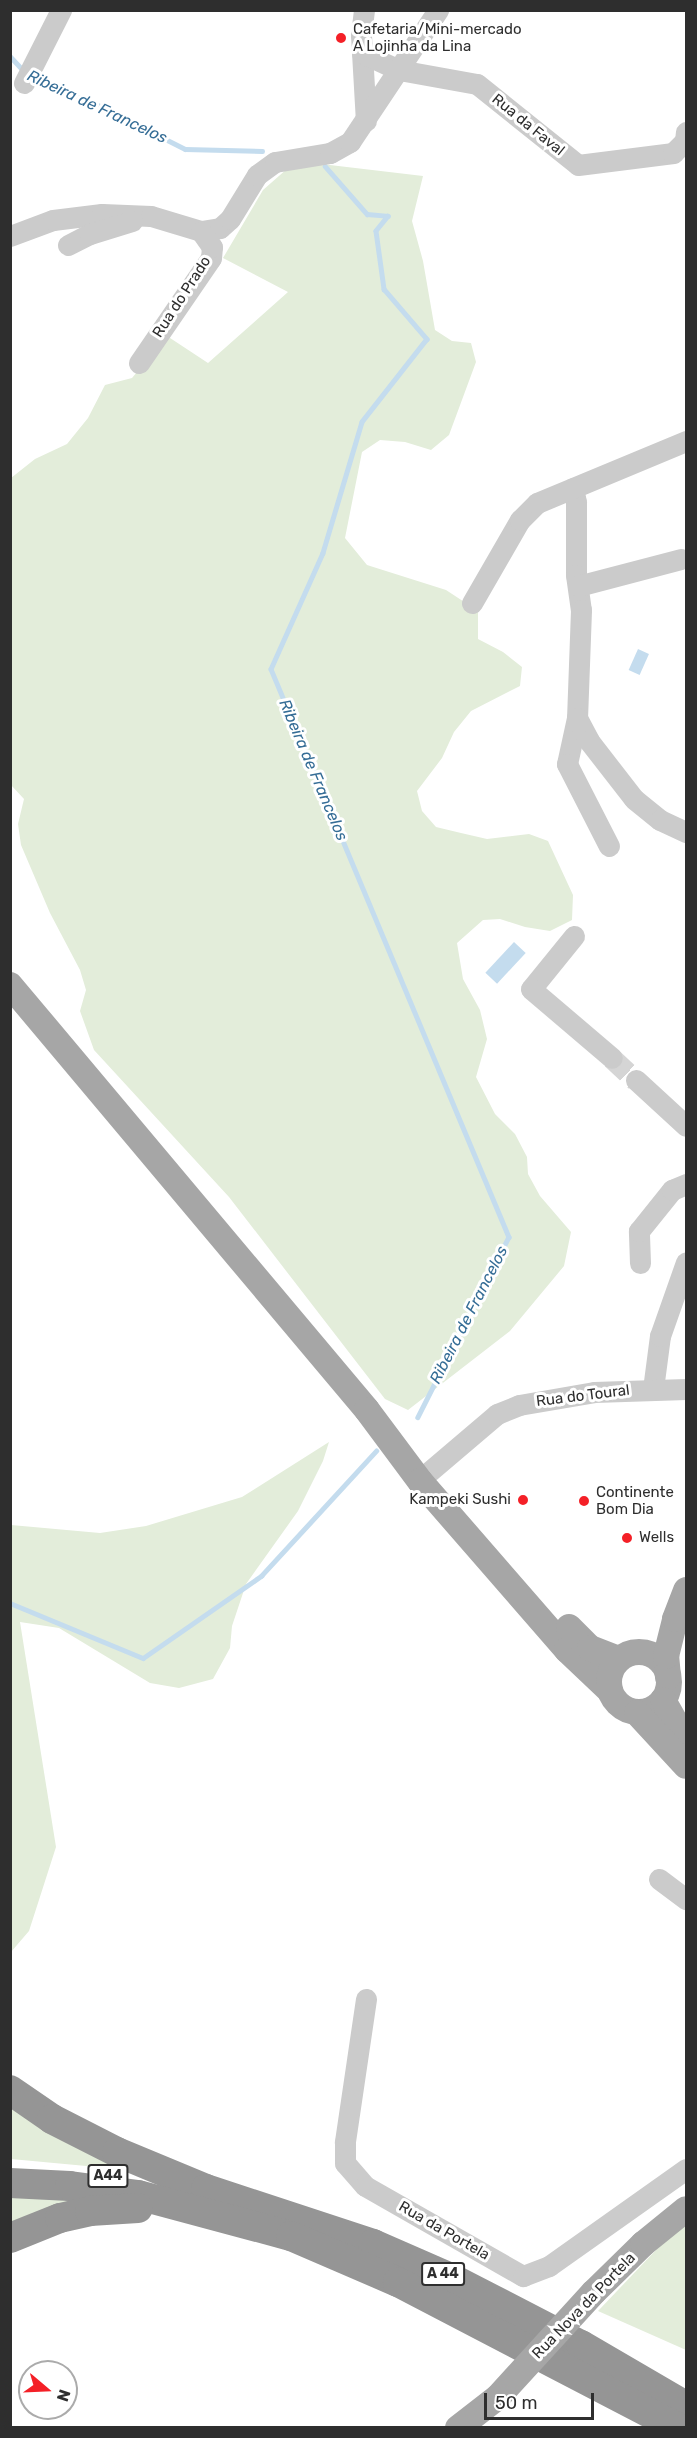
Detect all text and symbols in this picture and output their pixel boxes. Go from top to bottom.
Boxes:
place label: Cafetaria/Mini-mercado A Lojinha da Lina [353,20,522,55]
marker: Cafetaria/Mini-mercado A Lojinha da Lina [334,31,348,45]
water label: Ribeira de Francelos [24,66,170,148]
street label: Rua da Faval [488,90,568,160]
street label: Rua do Prado [149,253,215,341]
water label: Ribeira de Francelos [274,696,352,844]
water label: Ribeira de Francelos [426,1243,512,1387]
street label: Rua do Toural [535,1381,631,1411]
place label: Continente Bom Dia [596,1483,674,1518]
place label: Kampeki Sushi [409,1491,511,1509]
marker: Kampeki Sushi [516,1493,530,1507]
marker: Continente Bom Dia [577,1494,591,1508]
place label: Wells [639,1529,674,1547]
marker: Wells [620,1531,634,1545]
road number: A44 [87,2165,129,2187]
street label: Rua da Portela [395,2198,493,2264]
street label: Rua Nova da Portela [529,2249,639,2363]
road number: A 44 [420,2263,466,2285]
north arrow [18,2360,78,2420]
scale bar [487,2381,596,2419]
text: N [53,2387,74,2404]
text: 50 m [495,2392,538,2414]

